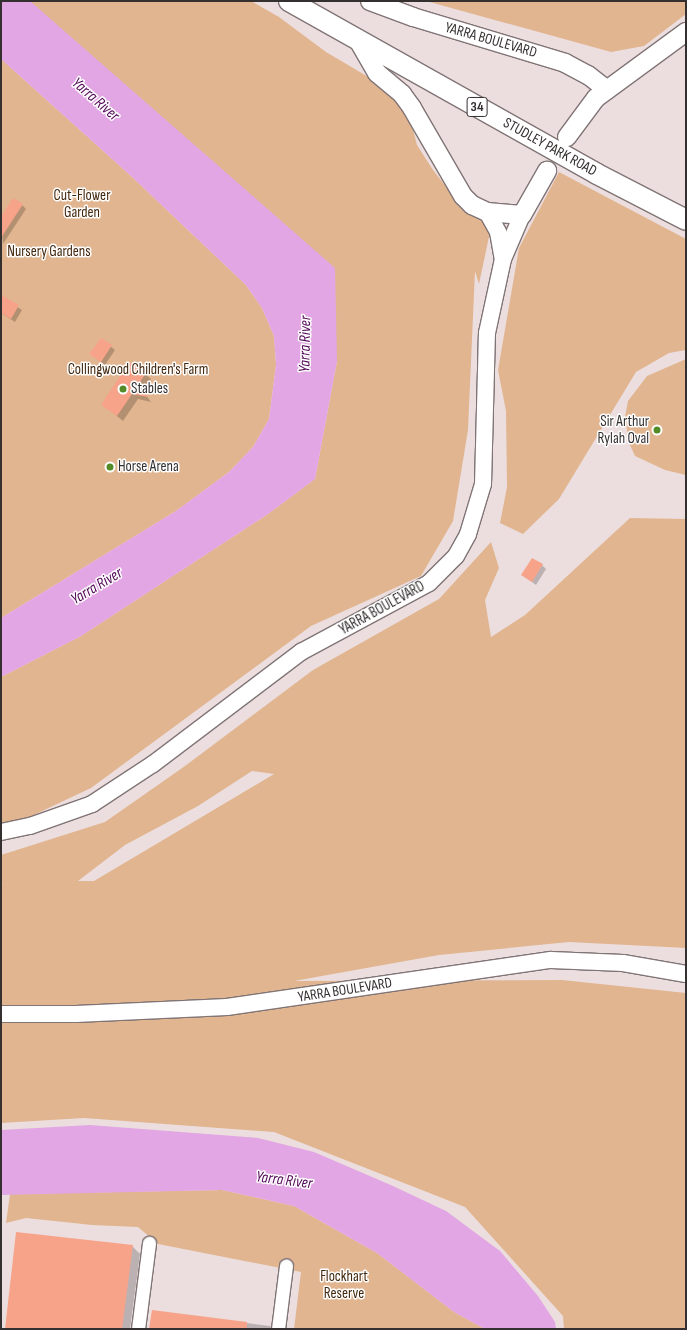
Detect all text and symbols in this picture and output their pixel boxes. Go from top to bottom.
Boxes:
street label: YARRA BOULEVARD [443,18,539,62]
water label: Yarra River [67,74,123,126]
road number: 34 [466,95,488,119]
street label: STUDLEY PARK ROAD [500,114,600,180]
park label: Cut-Flower Garden [54,186,110,221]
park label: Nursery Gardens [7,243,91,261]
water label: Yarra River [296,315,316,373]
park label: Collingwood Children's Farm [68,361,208,379]
place label: Stables [131,380,168,398]
marker: Stables [118,384,128,394]
place label: Sir Arthur Rylah Oval [598,412,649,447]
marker: Sir Arthur Rylah Oval [652,425,662,435]
place label: Horse Arena [118,458,179,476]
marker: Horse Arena [105,462,115,472]
water label: Yarra River [68,564,126,610]
street label: YARRA BOULEVARD [336,577,428,639]
street label: YARRA BOULEVARD [297,974,393,1006]
water label: Yarra River [255,1168,313,1194]
park label: Flockhart Reserve [320,1267,368,1302]

